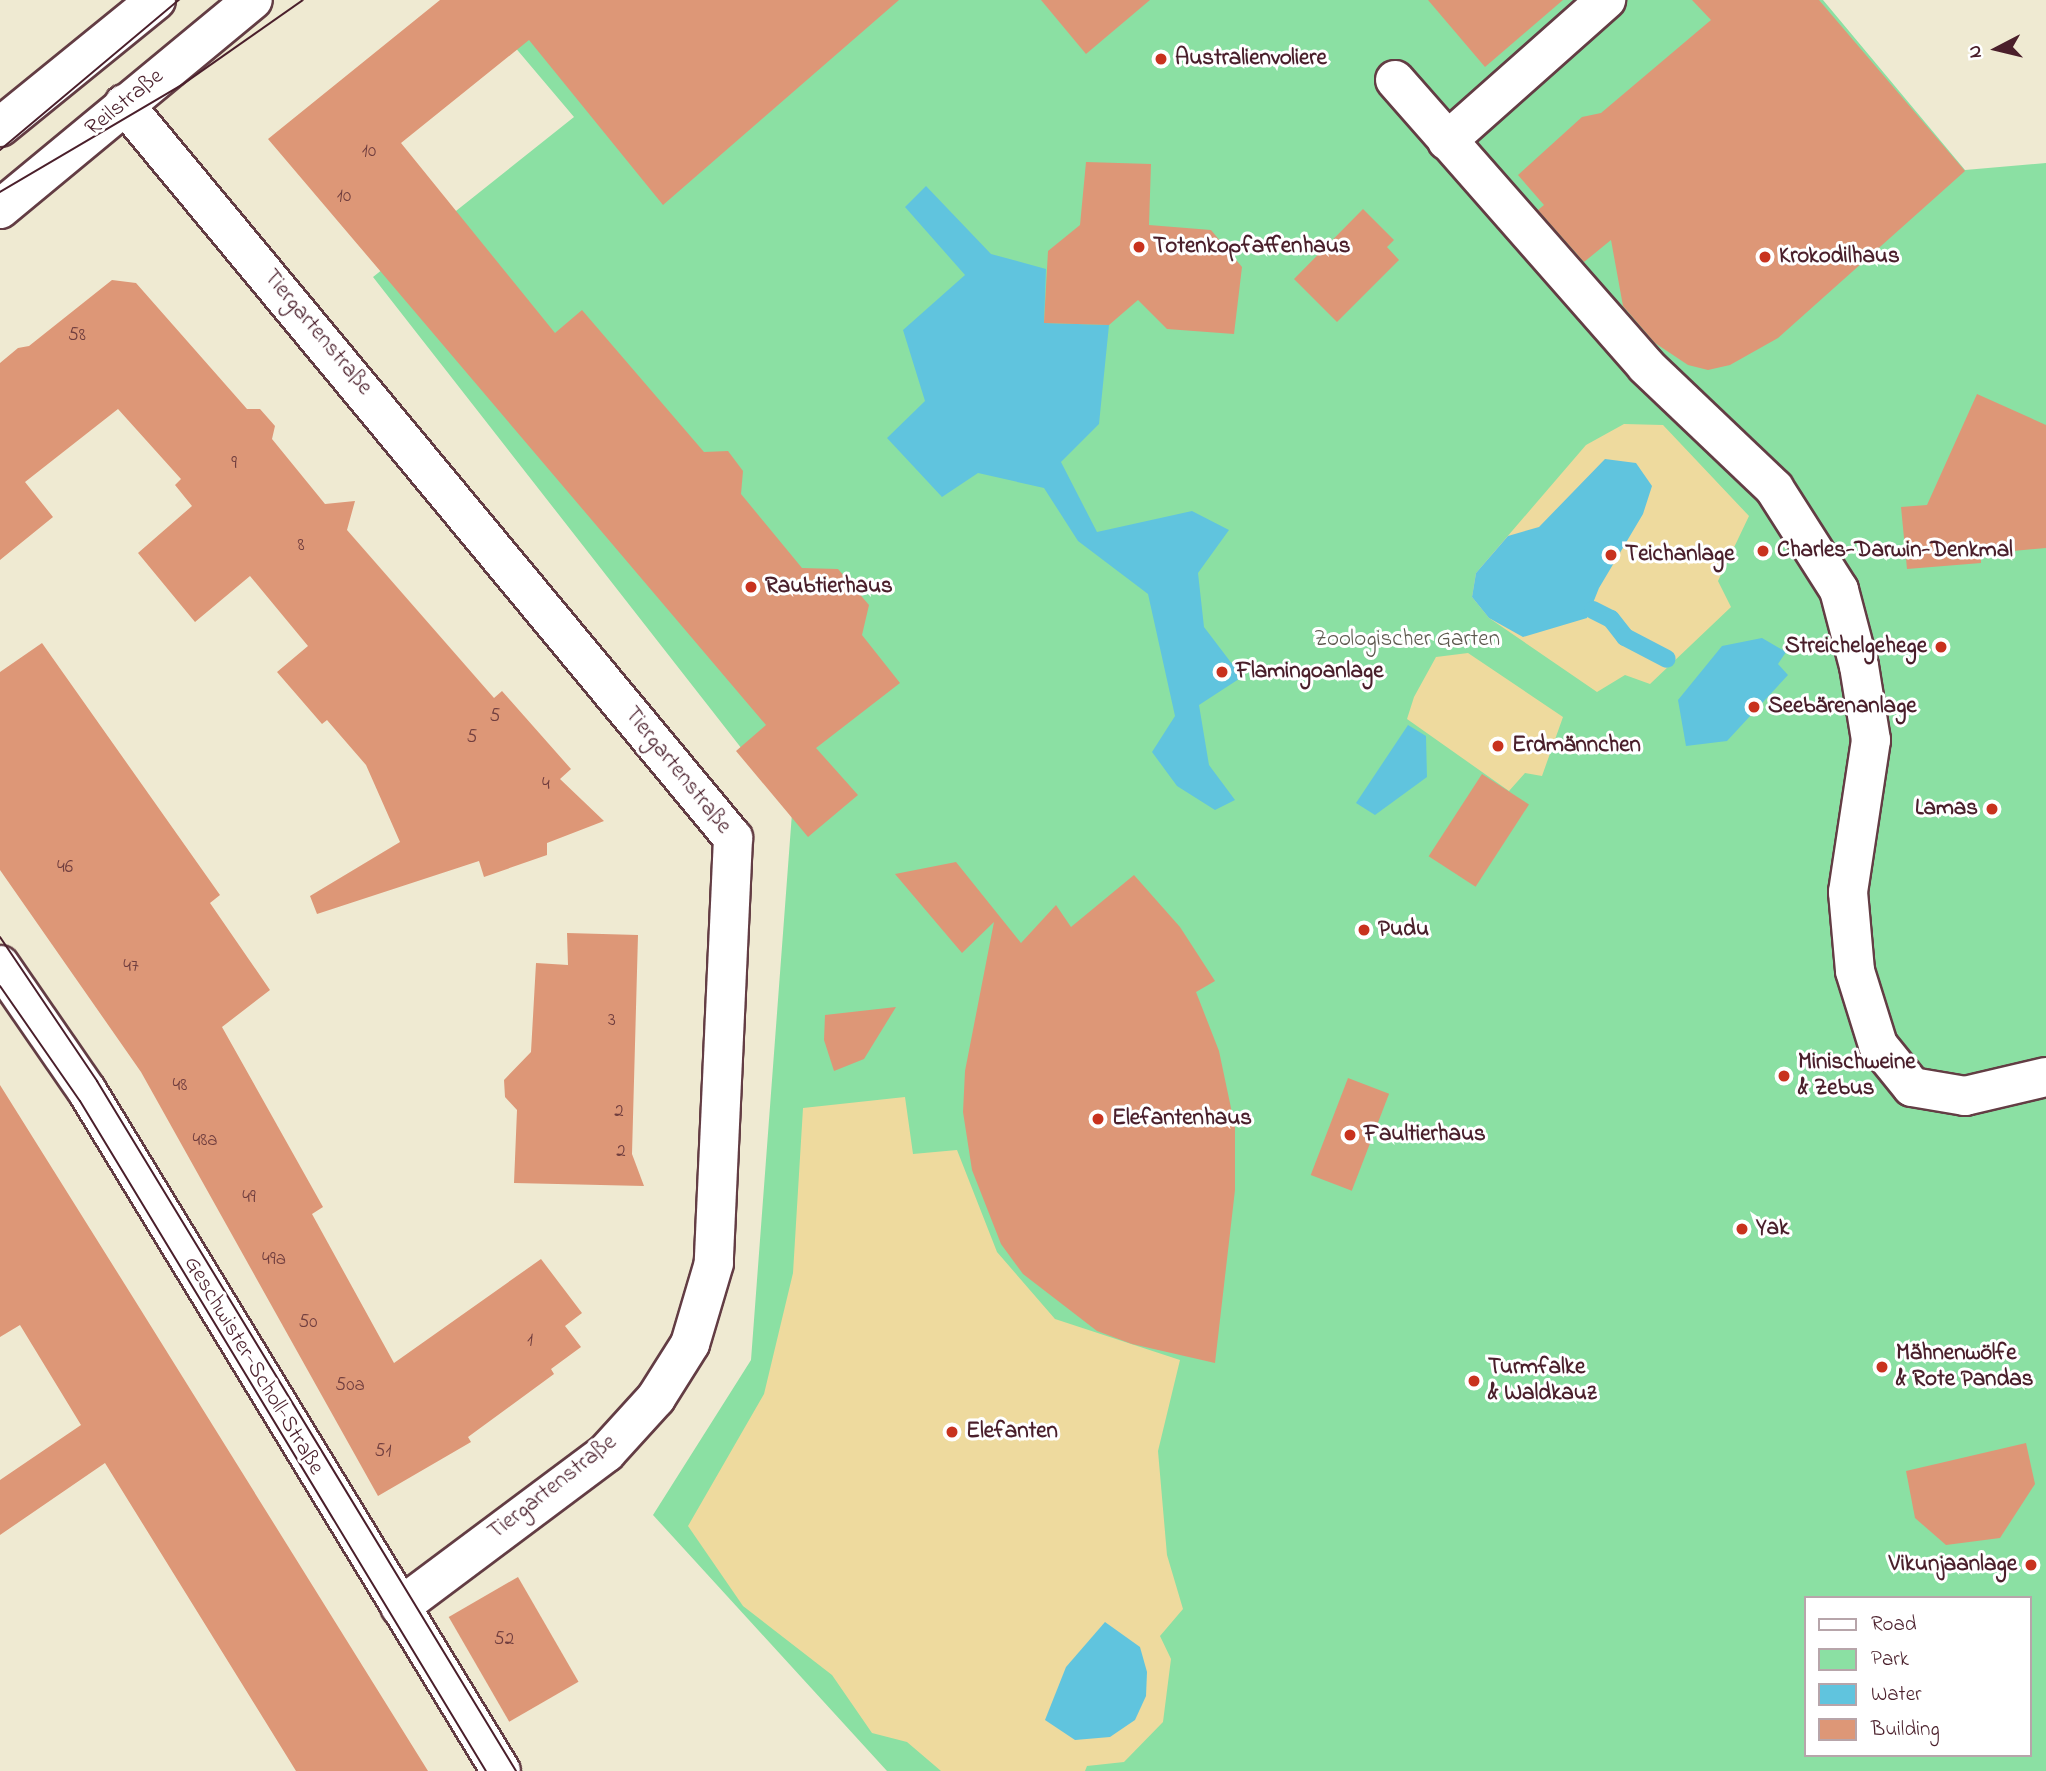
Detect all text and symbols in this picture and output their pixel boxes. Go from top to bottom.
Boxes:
north arrow [1962,14,2032,84]
text: N [1961,44,1990,60]
place label: Australienvoliere [1175,45,1327,73]
marker: Australienvoliere [1153,51,1169,67]
street label: Reilstraße [80,63,170,143]
house number: 10 [362,141,376,163]
house number: 10 [337,186,351,208]
place label: Totenkopfaffenhaus [1153,233,1351,261]
marker: Totenkopfaffenhaus [1131,239,1147,255]
place label: Krokodilhaus [1779,243,1900,271]
marker: Krokodilhaus [1757,249,1773,265]
street label: Tiergartenstraße [257,265,377,401]
house number: 58 [68,325,86,347]
house number: 9 [231,453,237,475]
house number: 8 [297,535,305,557]
place label: Charles-Darwin-Denkmal [1777,537,2013,565]
place label: Teichanlage [1625,541,1734,569]
marker: Charles-Darwin-Denkmal [1755,543,1771,559]
marker: Teichanlage [1603,547,1619,563]
place label: Raubtierhaus [765,573,893,601]
marker: Raubtierhaus [743,579,759,595]
park label: Zoologischer Garten [1314,626,1500,654]
place label: Streichelgehege [1785,633,1927,661]
marker: Streichelgehege [1933,639,1949,655]
place label: Flamingoanlage [1236,658,1384,686]
marker: Flamingoanlage [1214,664,1230,680]
place label: Seebärenanlage [1768,693,1917,721]
marker: Seebärenanlage [1746,699,1762,715]
street label: Tiergartenstraße [617,702,737,840]
house number: 5 [490,706,500,728]
house number: 5 [467,727,477,749]
place label: Erdmännchen [1512,732,1641,760]
marker: Erdmännchen [1490,738,1506,754]
house number: 4 [542,774,550,796]
place label: Lamas [1915,795,1978,823]
marker: Lamas [1984,801,2000,817]
house number: 46 [57,857,73,879]
place label: Pudu [1378,916,1429,944]
marker: Pudu [1356,922,1372,938]
house number: 47 [123,956,139,978]
house number: 3 [608,1010,616,1032]
place label: Minischweine & Zebus [1798,1049,1916,1103]
marker: Minischweine & Zebus [1776,1068,1792,1084]
house number: 48 [173,1075,187,1097]
house number: 2 [614,1101,624,1123]
place label: Elefantenhaus [1112,1105,1252,1133]
marker: Elefantenhaus [1090,1111,1106,1127]
place label: Faultierhaus [1364,1121,1486,1149]
marker: Faultierhaus [1342,1127,1358,1143]
house number: 48a [192,1130,218,1152]
house number: 2 [616,1141,626,1163]
house number: 49 [242,1187,256,1209]
place label: Yak [1756,1215,1789,1243]
marker: Yak [1734,1221,1750,1237]
house number: 49a [262,1249,286,1271]
street label: Geschwister-Scholl-Straße [177,1252,329,1480]
house number: 50 [298,1312,318,1334]
house number: 1 [527,1330,533,1352]
place label: Mähnenwölfe & Rote Pandas [1896,1340,2033,1394]
place label: Turmfalke & Waldkauz [1488,1354,1597,1408]
marker: Mähnenwölfe & Rote Pandas [1874,1359,1890,1375]
marker: Turmfalke & Waldkauz [1466,1373,1482,1389]
house number: 50a [335,1375,365,1397]
place label: Elefanten [966,1418,1058,1446]
marker: Elefanten [944,1424,960,1440]
street label: Tiergartenstraße [483,1429,623,1547]
house number: 51 [375,1441,391,1463]
place label: Vikunjaanlage [1889,1551,2017,1579]
marker: Vikunjaanlage [2023,1557,2039,1573]
legend [1804,1596,2032,1757]
text: Road [1871,1610,1917,1640]
house number: 52 [494,1629,514,1651]
text: Park [1871,1645,1909,1675]
text: Water [1871,1680,1922,1710]
text: Building [1871,1715,1940,1745]

